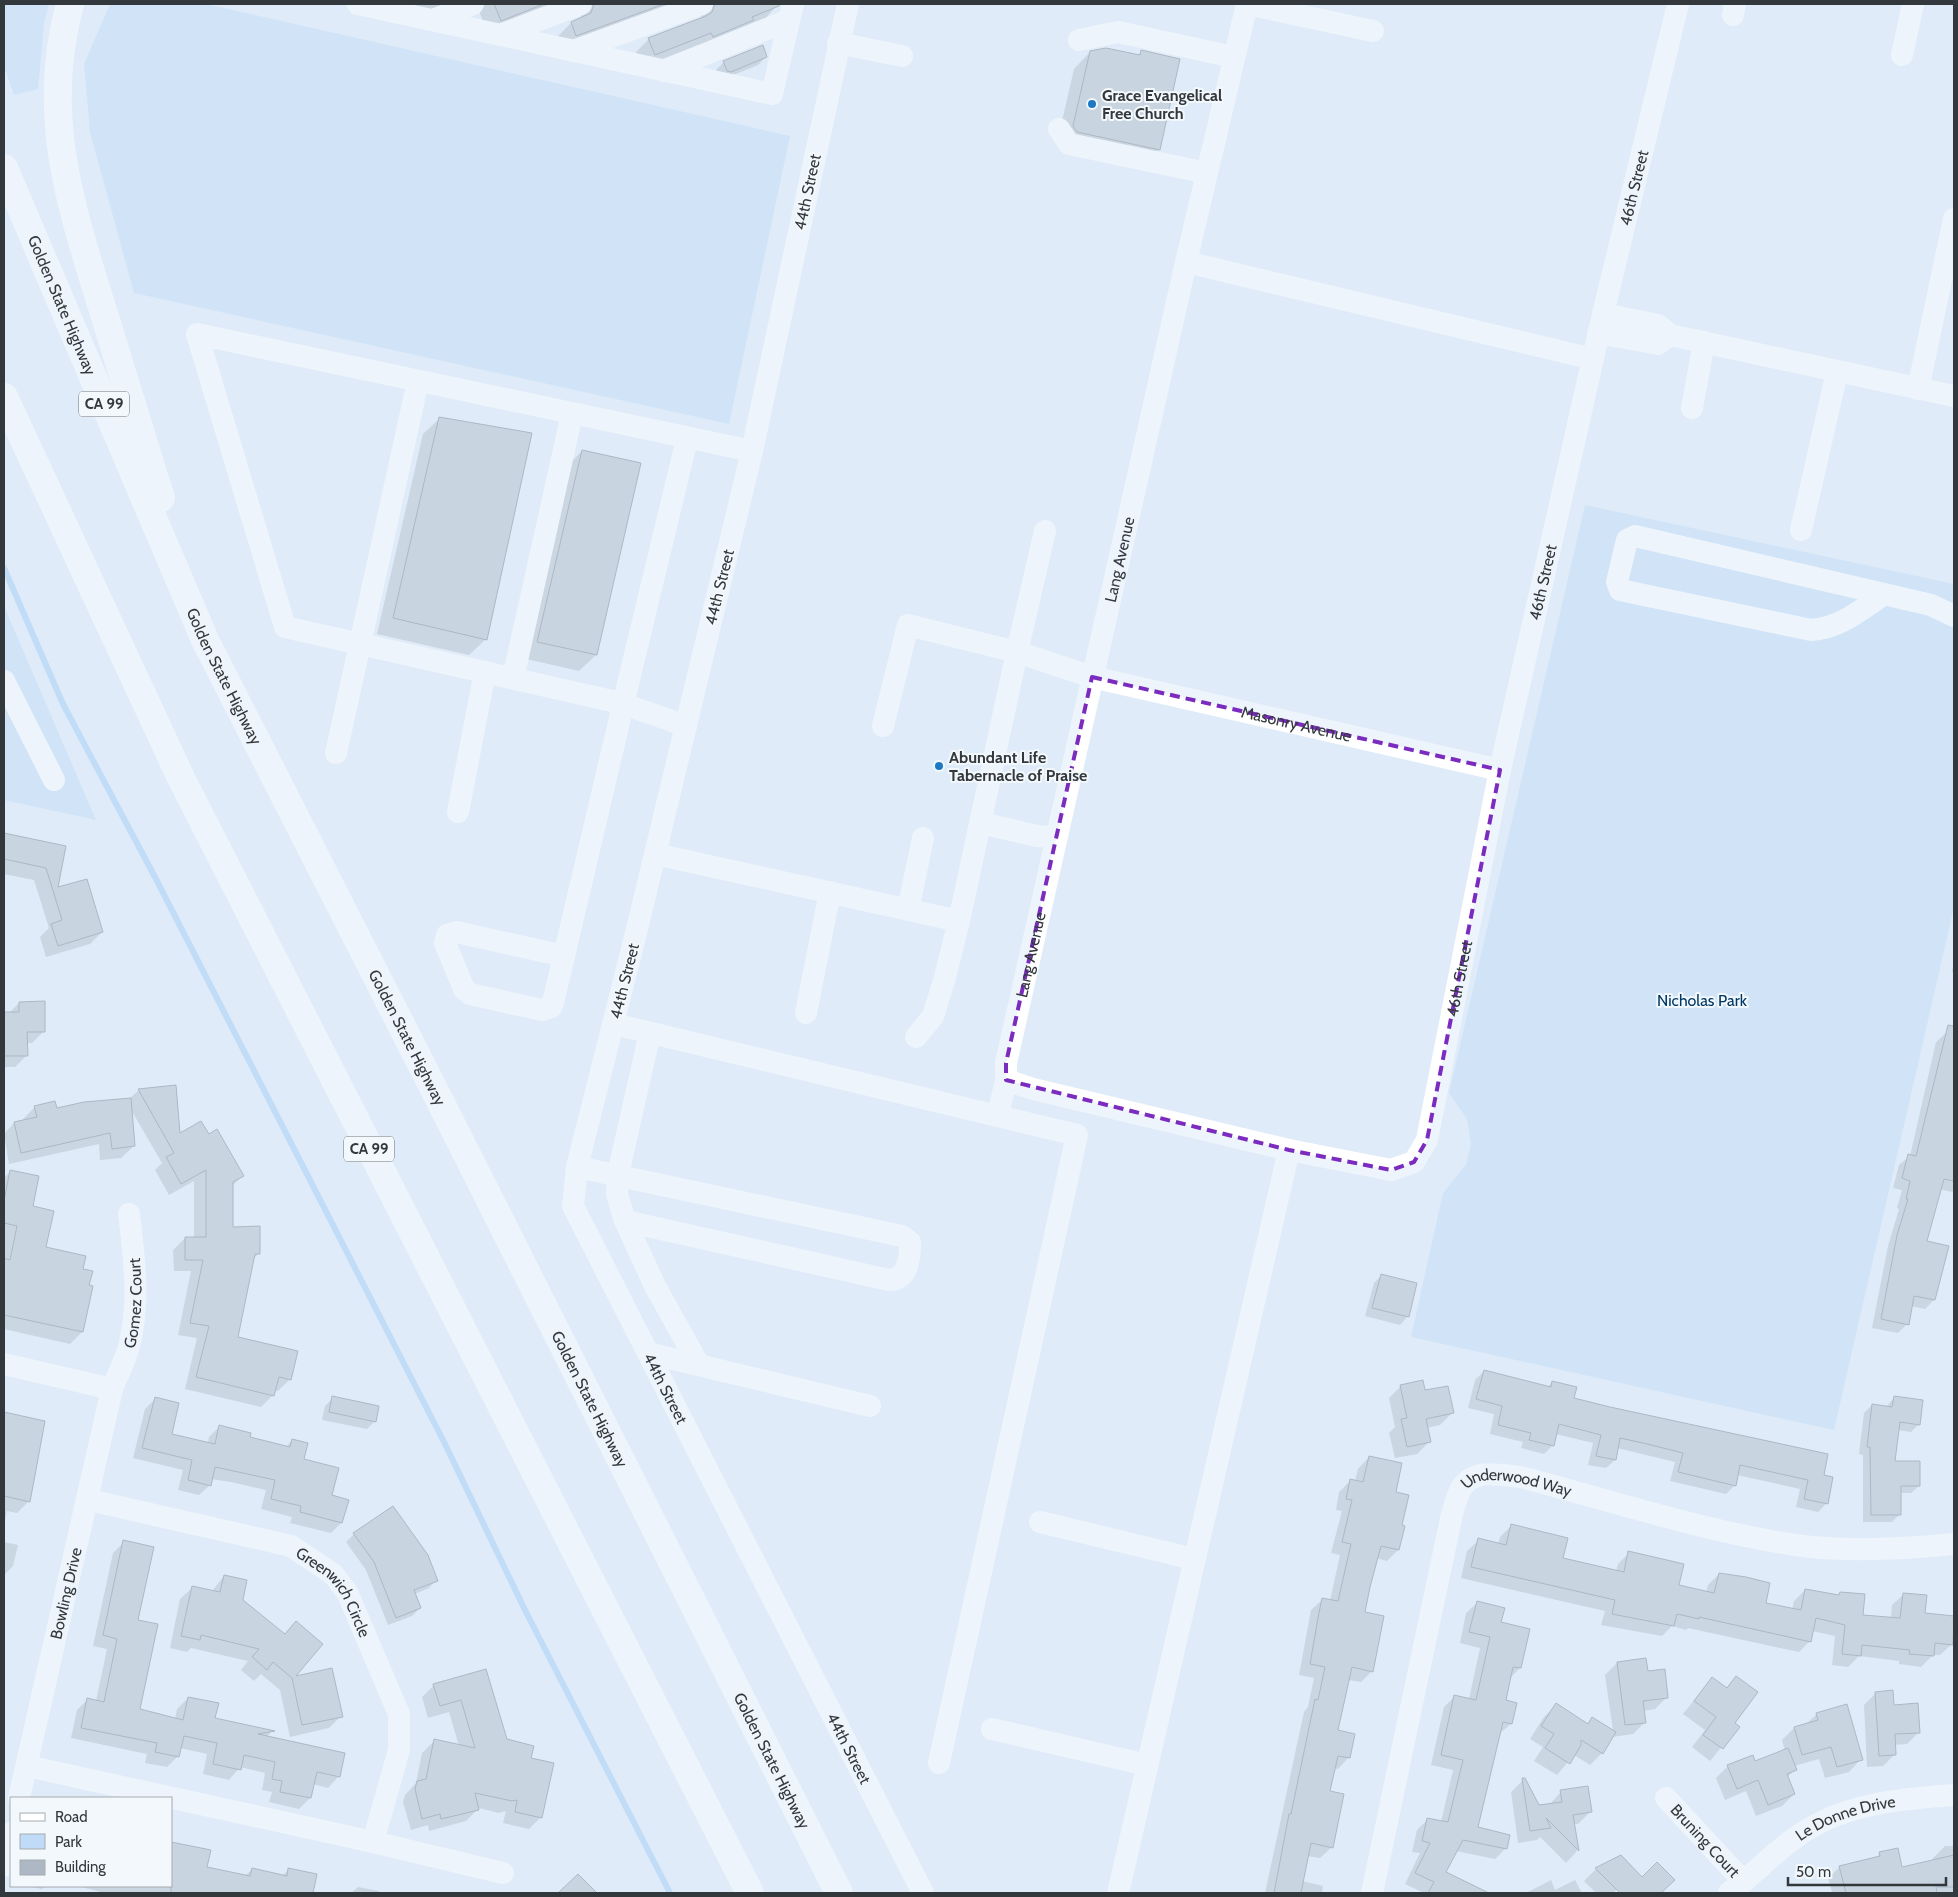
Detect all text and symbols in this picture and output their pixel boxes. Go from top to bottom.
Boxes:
place label: Grace Evangelical Free Church [1102,86,1222,123]
marker: Grace Evangelical Free Church [1086,98,1098,110]
street label: 46th Street [1616,148,1652,228]
street label: 44th Street [790,152,825,232]
street label: Golden State Highway [24,233,100,378]
road number: CA 99 [79,392,129,416]
street label: Lang Avenue [1101,515,1138,604]
street label: 46th Street [1525,542,1561,622]
street label: 44th Street [701,547,738,627]
street label: Golden State Highway [182,605,266,748]
street label: Masonry Avenue [1239,702,1353,746]
place label: Abundant Life Tabernacle of Praise [949,748,1087,785]
marker: Abundant Life Tabernacle of Praise [933,760,945,772]
street label: Lang Avenue [1012,910,1050,999]
street label: 46th Street [1443,938,1476,1018]
street label: 44th Street [606,941,643,1021]
street label: Golden State Highway [365,966,450,1109]
park label: Nicholas Park [1657,991,1748,1010]
road number: CA 99 [344,1136,394,1162]
street label: Gomez Court [120,1257,145,1350]
street label: Golden State Highway [547,1328,632,1470]
street label: 44th Street [639,1350,692,1428]
street label: Underwood Way [1457,1465,1574,1500]
street label: Greenwich Circle [292,1543,374,1640]
street label: Bowling Drive [46,1546,86,1641]
street label: Golden State Highway [730,1689,814,1832]
street label: 44th Street [823,1710,875,1788]
street label: Le Donne Drive [1792,1792,1897,1845]
legend [10,1797,172,1887]
street label: Bruning Court [1666,1800,1744,1882]
text: Road [55,1808,88,1826]
text: Park [55,1833,82,1851]
scale bar [1788,1854,1946,1886]
text: Building [55,1858,106,1876]
text: 50 m [1796,1863,1831,1881]

